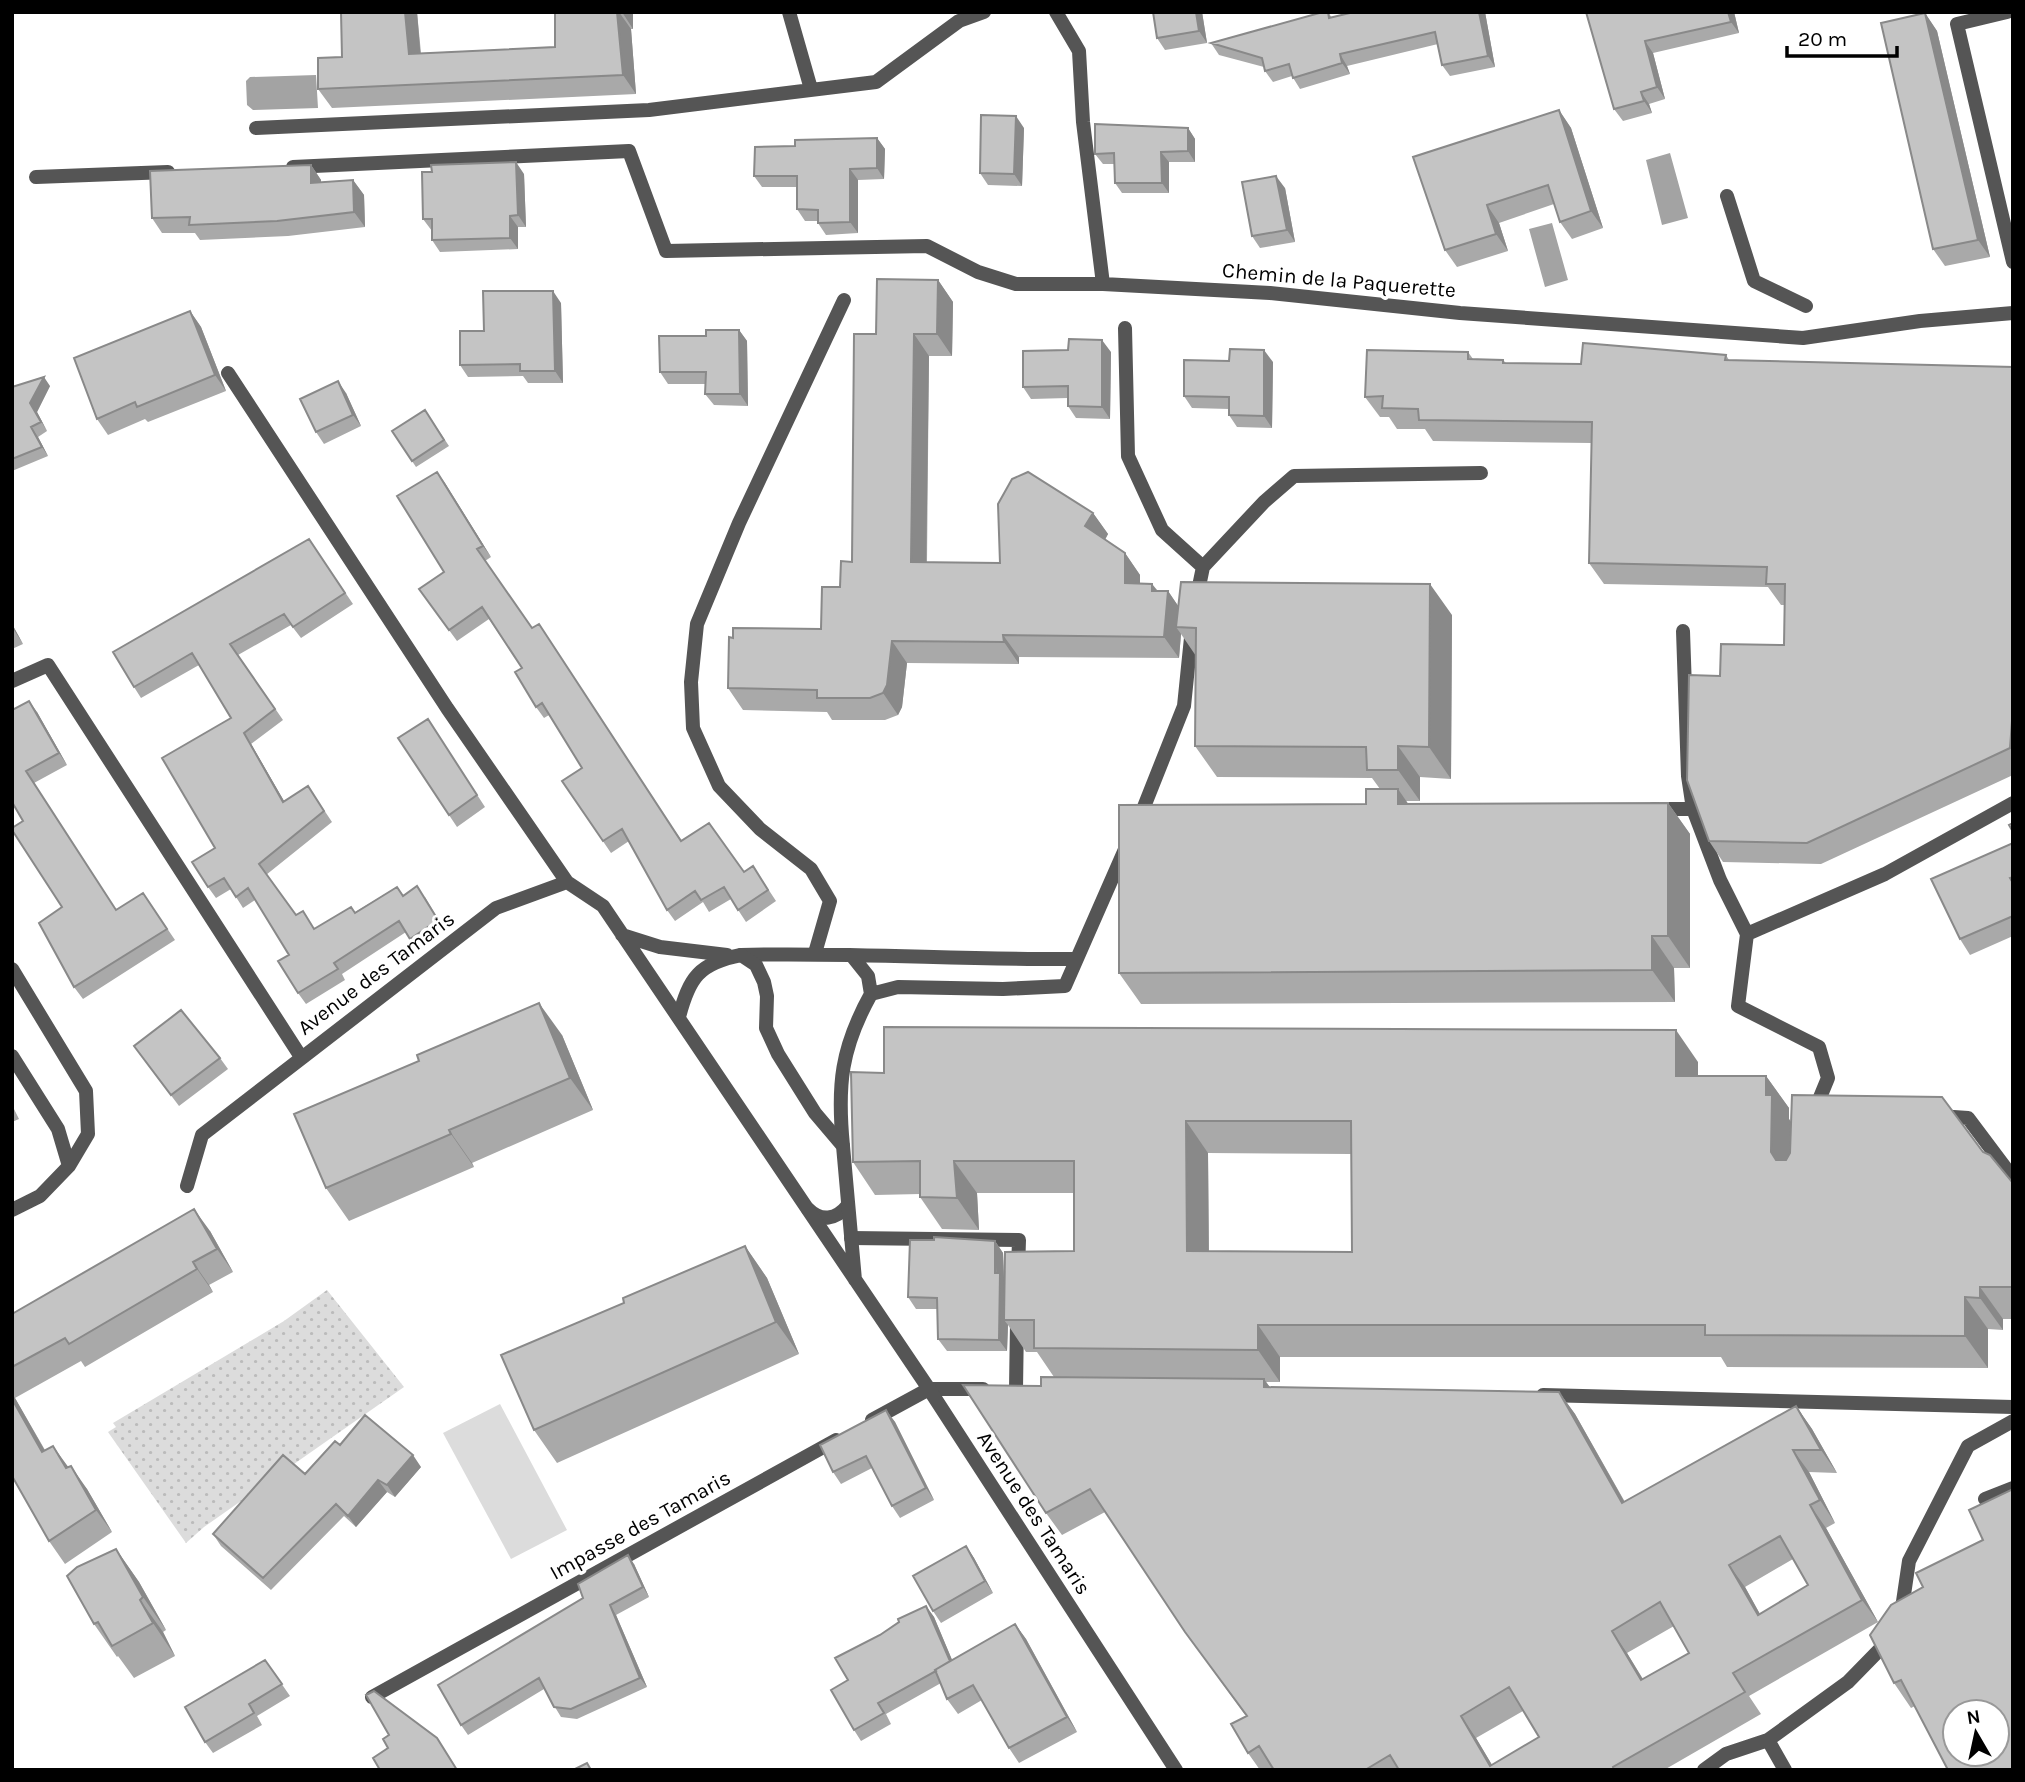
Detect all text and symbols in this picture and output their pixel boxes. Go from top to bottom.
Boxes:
scale bar [1787,14,1897,58]
text: 20 m [1798,27,1847,51]
street label: Chemin de la Paquerette [1221,258,1457,302]
street label: Avenue des Tamaris [293,906,459,1040]
street label: Avenue des Tamaris [972,1427,1096,1599]
street label: Impasse des Tamaris [545,1465,735,1585]
north arrow [1941,1698,2011,1768]
text: N [1965,1705,1982,1729]

